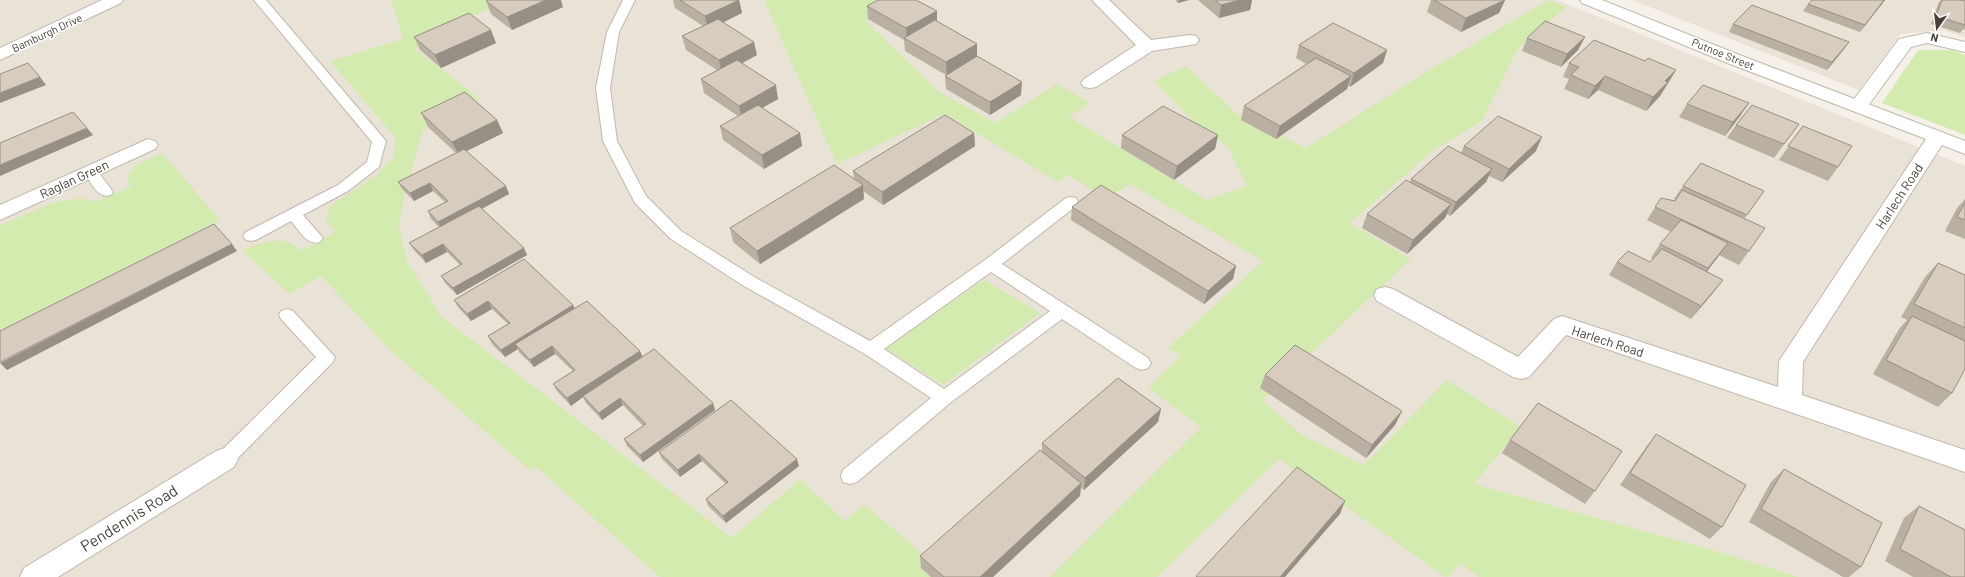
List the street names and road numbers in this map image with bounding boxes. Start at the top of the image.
street label: Bamburgh Drive [10,11,84,54]
street label: Putnoe Street [1690,35,1756,72]
street label: Raglan Green [37,156,111,202]
street label: Harlech Road [1872,160,1926,232]
street label: Harlech Road [1570,322,1646,360]
street label: Pendennis Road [77,480,181,555]

